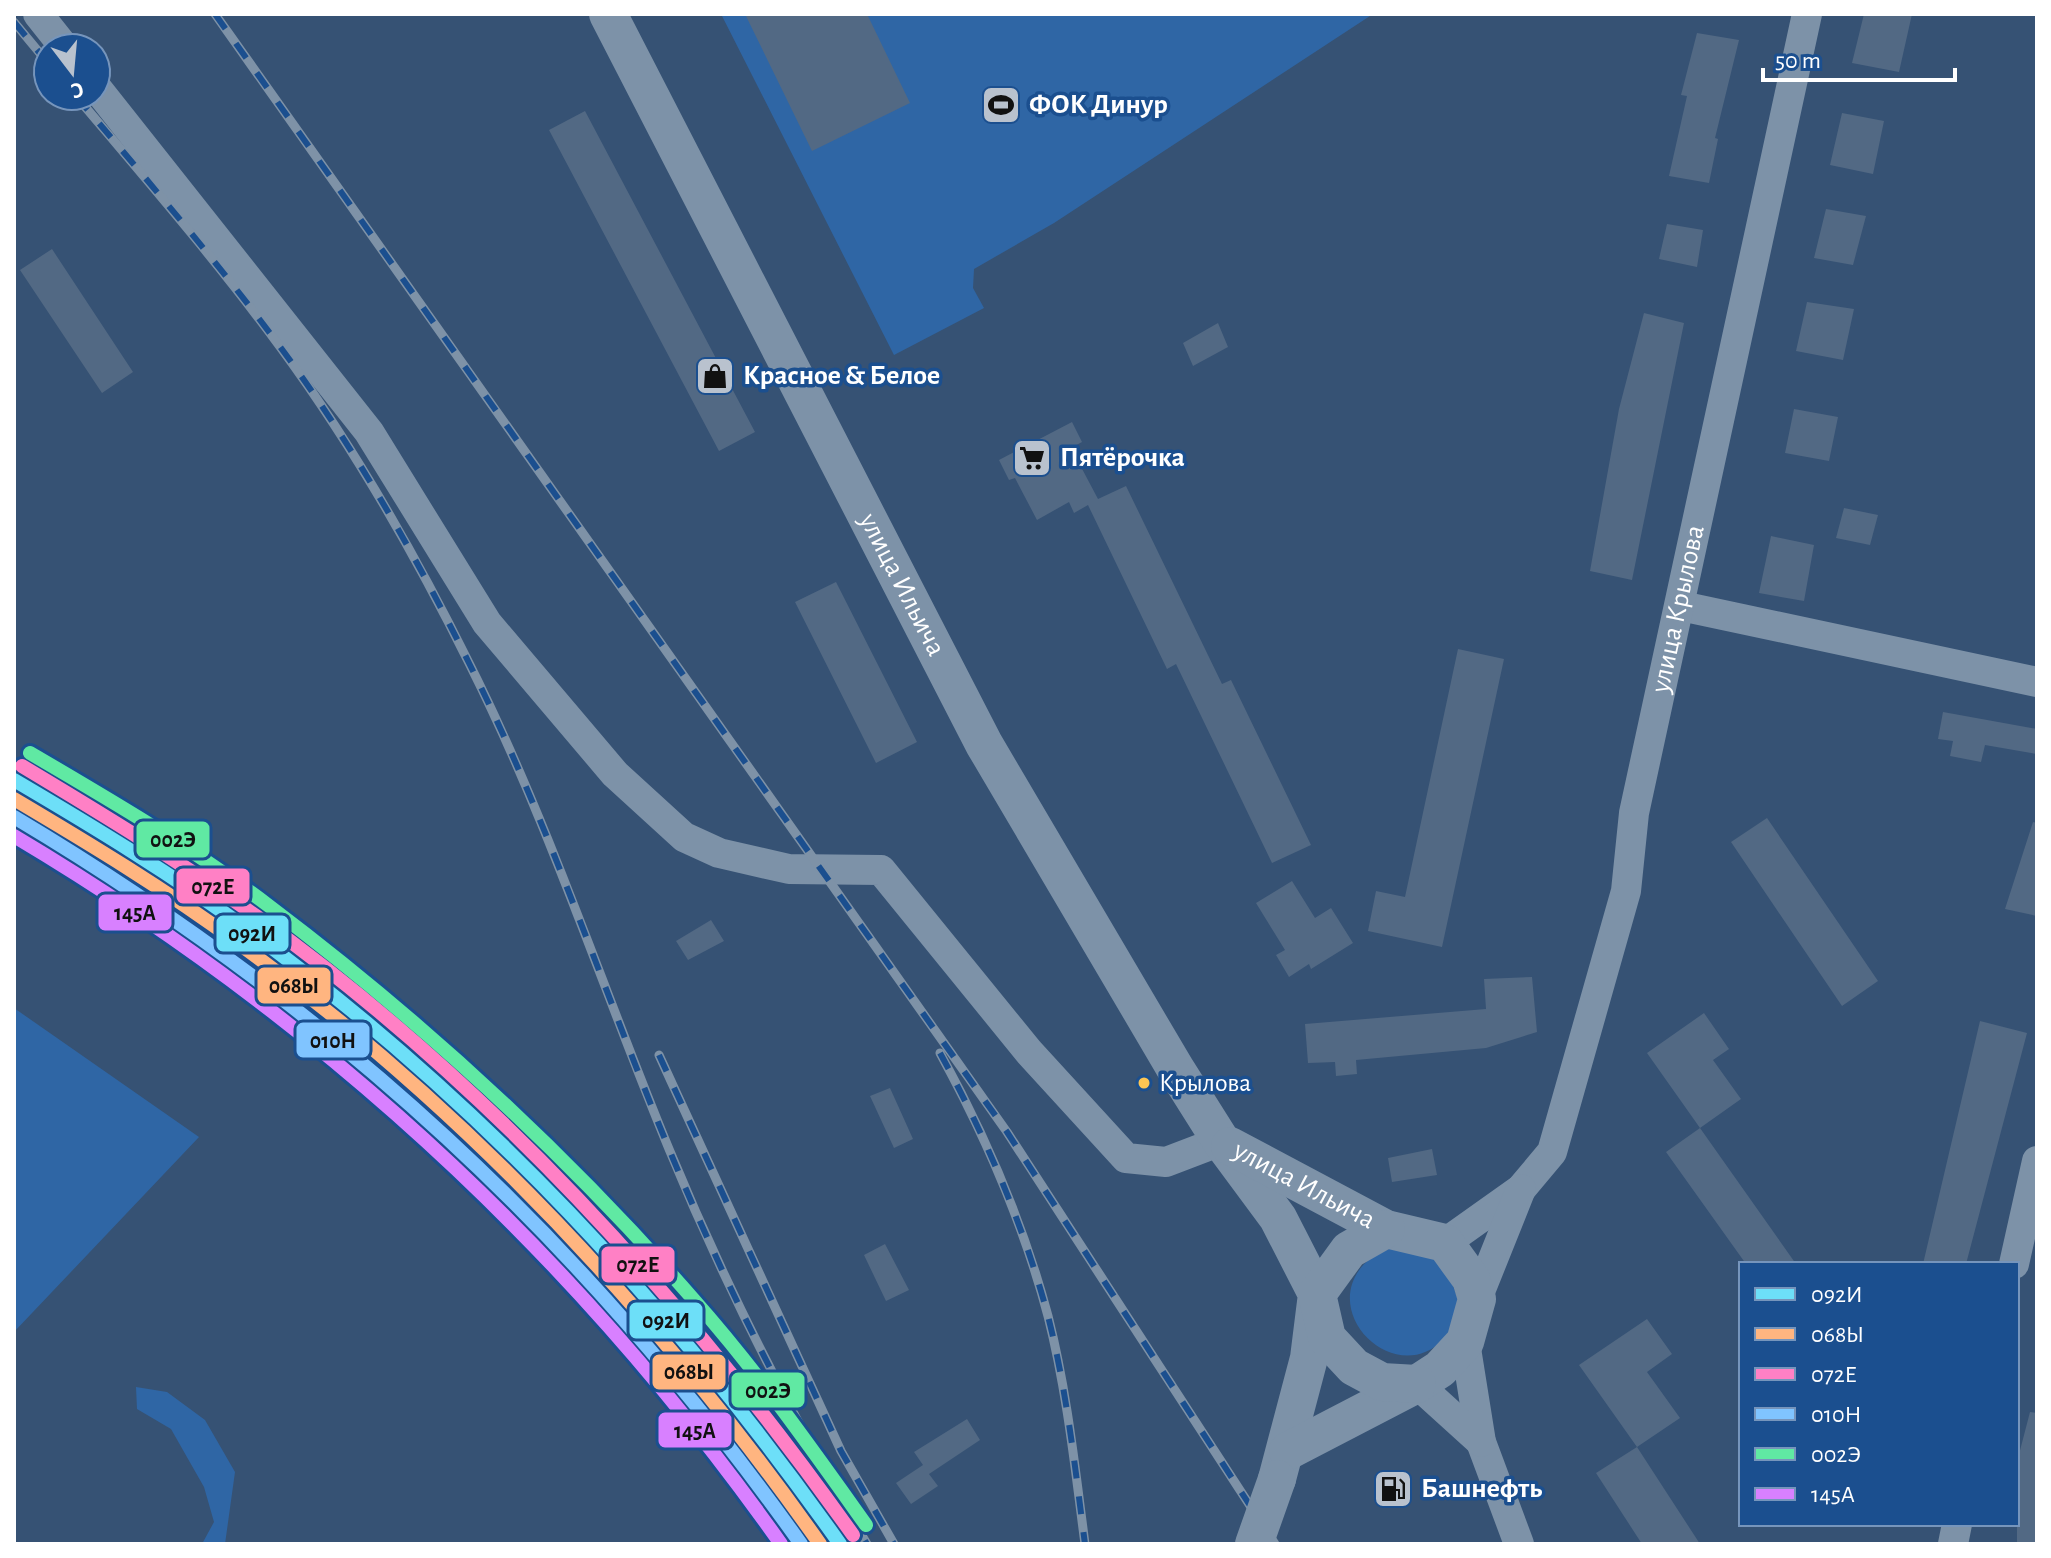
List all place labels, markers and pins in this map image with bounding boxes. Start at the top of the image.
sports icon: ФОК Динур [980,84,1022,126]
place label: ФОК Динур [1029,91,1168,119]
shop icon: Красное & Белое [694,355,736,397]
place label: Красное & Белое [743,362,940,390]
supermarket icon: Пятёрочка [1011,437,1053,479]
place label: Пятёрочка [1060,444,1185,472]
place label: Крылова [1159,1070,1251,1096]
marker: Крылова [1136,1075,1152,1091]
fuel station icon: Башнефть [1372,1468,1414,1510]
place label: Башнефть [1421,1475,1542,1503]

